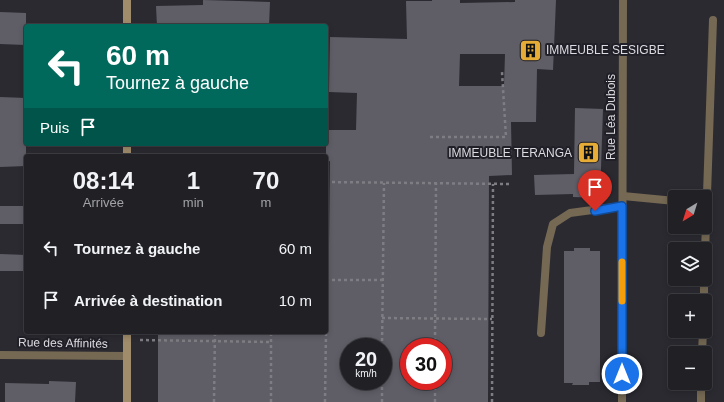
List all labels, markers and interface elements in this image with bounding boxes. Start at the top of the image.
building icon: IMMEUBLE SESIGBE [517,37,543,63]
icon: left [40,40,92,92]
text: 60 m [106,40,170,71]
place label: IMMEUBLE SESIGBE [546,43,665,57]
text: Tournez à gauche [106,73,249,93]
street label: Rue Léa Dubois [604,74,618,160]
icon: arrive [77,116,99,138]
text: Puis [40,119,69,136]
building icon: IMMEUBLE TERANGA [575,140,601,166]
place label: IMMEUBLE TERANGA [448,146,572,160]
text: 08:14 [73,167,134,194]
text: 1 [187,167,200,194]
text: 70 [253,167,279,194]
pin [578,170,612,211]
icon: arrive [584,176,606,198]
north arrow [668,190,712,234]
map controls [668,190,712,390]
text: Arrivée [83,195,124,210]
text: min [183,195,204,210]
text: m [260,195,271,210]
icon: left [40,237,62,259]
text: Tournez à gauche [74,240,200,257]
text: 60 m [279,240,312,257]
button: layers [668,242,712,286]
icon: arrive [40,289,62,311]
text: Arrivée à destination [74,292,222,309]
text: 10 m [279,292,312,309]
button: + [668,294,712,338]
street label: Rue des Affinités [18,335,108,351]
speed limit sign: 30 [400,338,452,390]
button: − [668,346,712,390]
text: 20 [355,348,377,370]
position arrow [601,353,643,395]
text: km/h [355,368,377,379]

